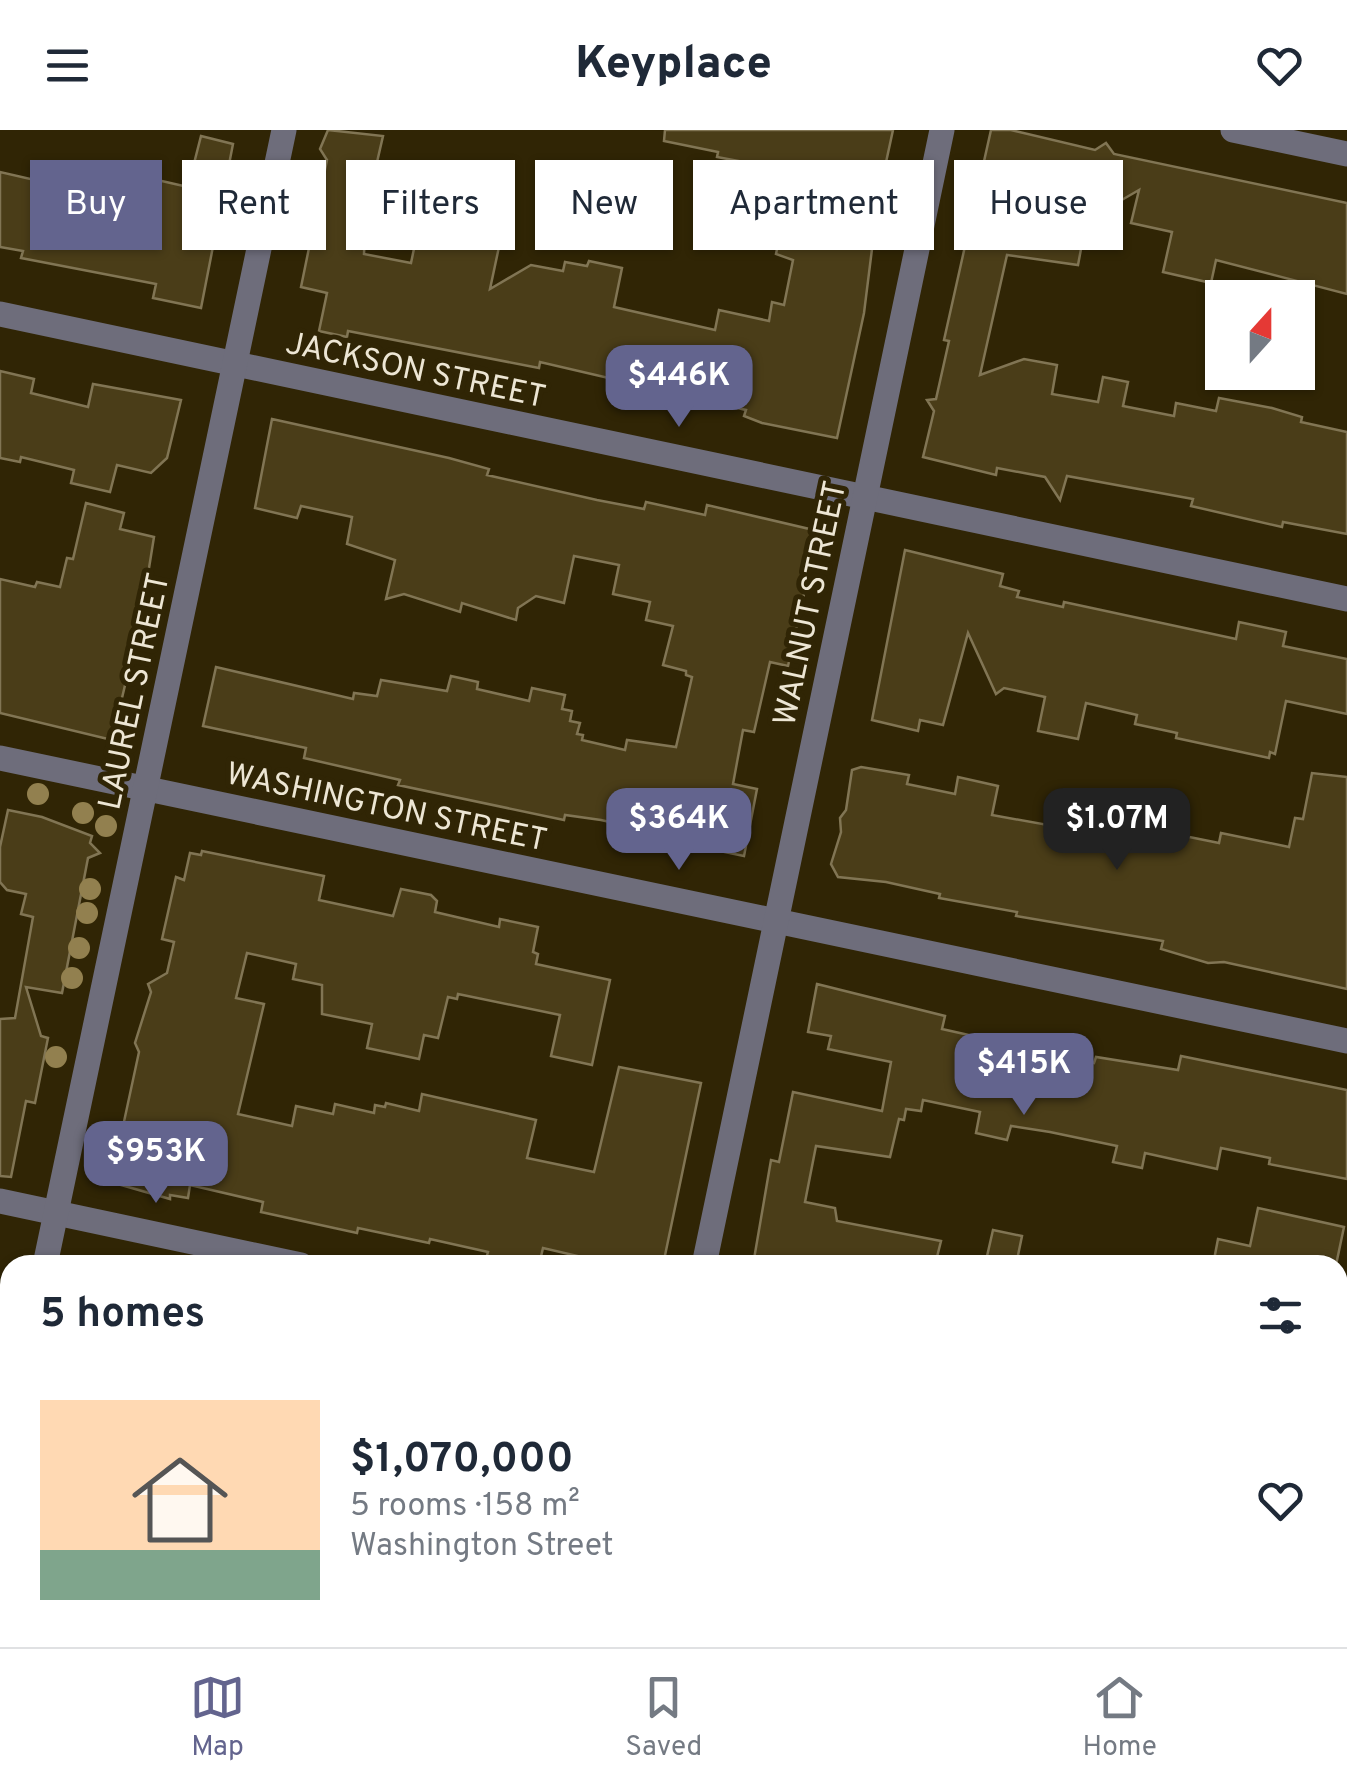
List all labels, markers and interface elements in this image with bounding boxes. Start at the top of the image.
text: Keyplace [575,37,772,94]
icon: menu [40,38,95,93]
icon: heart [1252,38,1307,93]
chip: Buy [30,160,162,250]
chip: Rent [182,160,326,250]
chip: Filters [346,160,515,250]
chip: New [535,160,673,250]
chip: Apartment [693,160,934,250]
chip: House [954,160,1123,250]
north arrow [1205,280,1315,390]
map controls [1205,280,1315,390]
street label: JACKSON STREET [282,325,549,419]
pin: $446K [609,345,749,430]
text: $446K [628,357,730,397]
street label: WALNUT STREET [766,478,857,730]
street label: LAUREL STREET [91,570,181,814]
street label: WASHINGTON STREET [222,755,550,862]
pin: $364K [609,788,749,873]
pin: $1.07M [1036,788,1198,873]
text: $364K [628,800,730,840]
text: $1.07M [1065,800,1169,840]
pin: $415K [954,1033,1094,1118]
text: $415K [977,1045,1071,1085]
pin: $953K [86,1121,226,1206]
text: $953K [106,1133,206,1173]
icon: filters [1253,1288,1308,1343]
text: 5 homes [40,1289,205,1342]
text: $1,070,000 [350,1434,574,1487]
icon: home [120,1440,240,1560]
icon: heart [1253,1473,1308,1528]
text: 5 rooms · 158 m² [350,1487,580,1527]
text: Washington Street [350,1527,614,1567]
tab: Map [190,1670,245,1766]
tab: Saved [625,1670,702,1766]
tab: Home [1083,1670,1157,1766]

